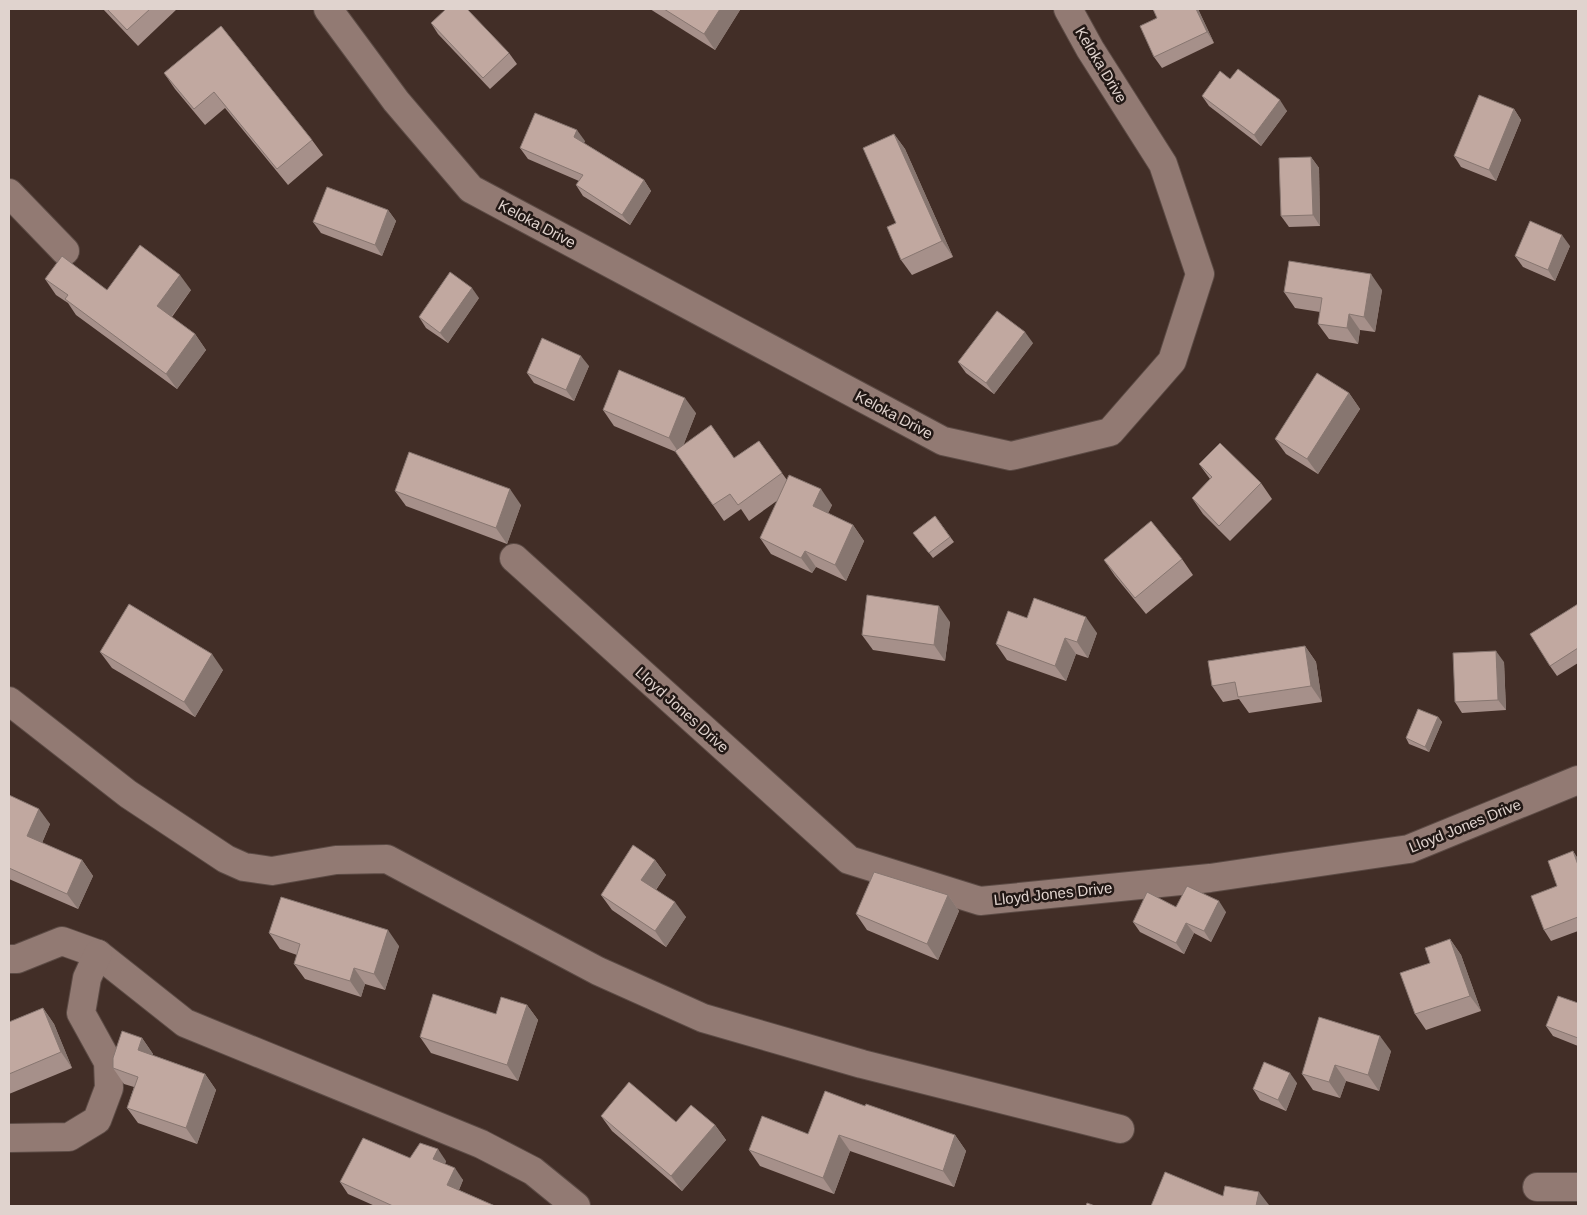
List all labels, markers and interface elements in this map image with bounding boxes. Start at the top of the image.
street label: Keloka Drive [1072,24,1131,106]
street label: Keloka Drive [496,196,579,251]
street label: Keloka Drive [853,387,936,442]
street label: Lloyd Jones Drive [632,663,732,756]
street label: Lloyd Jones Drive [1406,795,1523,856]
street label: Lloyd Jones Drive [993,879,1113,908]

